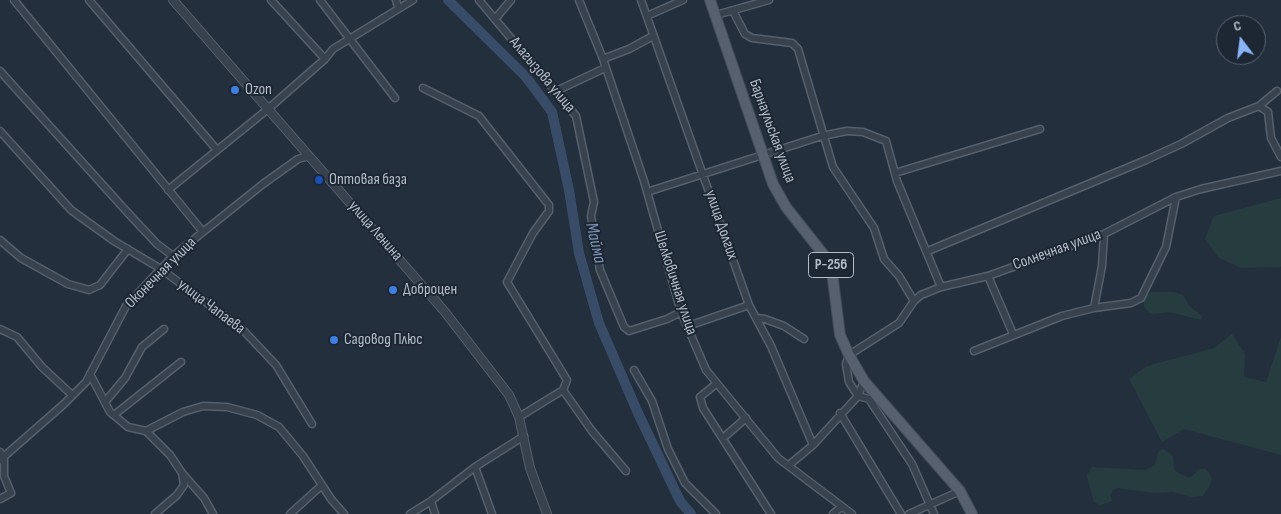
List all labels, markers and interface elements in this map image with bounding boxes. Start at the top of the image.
north arrow [1216,15,1266,65]
text: С [1232,17,1243,35]
street label: Алагызова улица [505,33,579,117]
street label: Барнаульская улица [744,77,800,185]
place label: Ozon [245,80,272,100]
marker: Ozon [229,84,241,96]
place label: Оптовая база [329,170,407,190]
marker: Оптовая база [313,174,325,186]
street label: улица Долгих [700,188,742,262]
street label: улица Ленина [344,197,406,265]
water label: Майма [580,221,610,265]
street label: Солнечная улица [1010,225,1104,275]
street label: Шелковичная улица [649,229,701,337]
street label: Оконечная улица [121,233,201,313]
road number: Р-256 [808,252,854,278]
street label: улица Чапаева [173,275,249,339]
place label: Доброцен [403,280,457,300]
marker: Доброцен [387,284,399,296]
place label: Садовод Плюс [344,330,423,350]
marker: Садовод Плюс [328,334,340,346]

